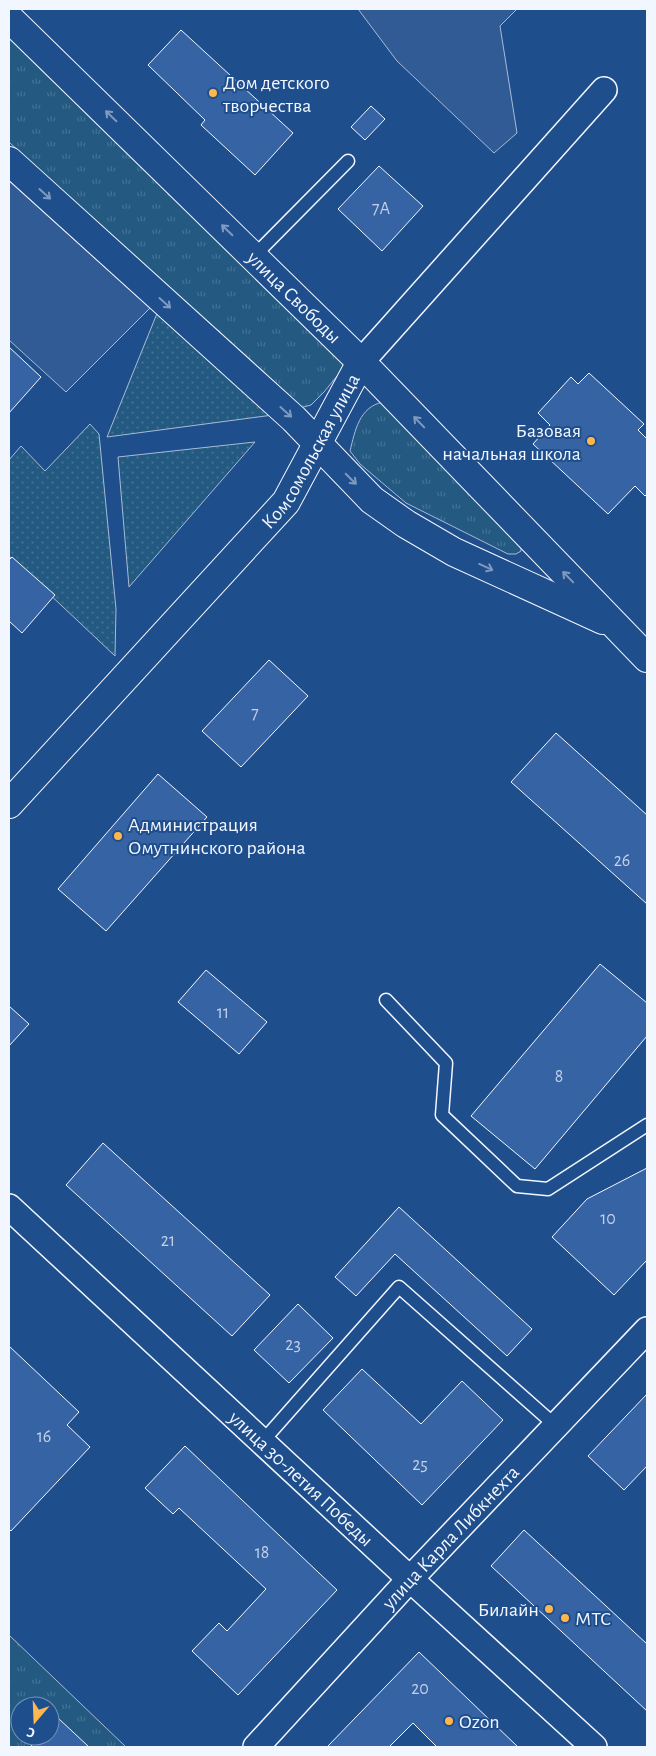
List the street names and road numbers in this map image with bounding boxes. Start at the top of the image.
street label: улица Свободы [242,247,344,348]
street label: Комсомольская улица [258,371,364,533]
street label: улица 30-летия Победы [224,1407,377,1551]
street label: улица Карла Либкнехта [378,1462,523,1614]

